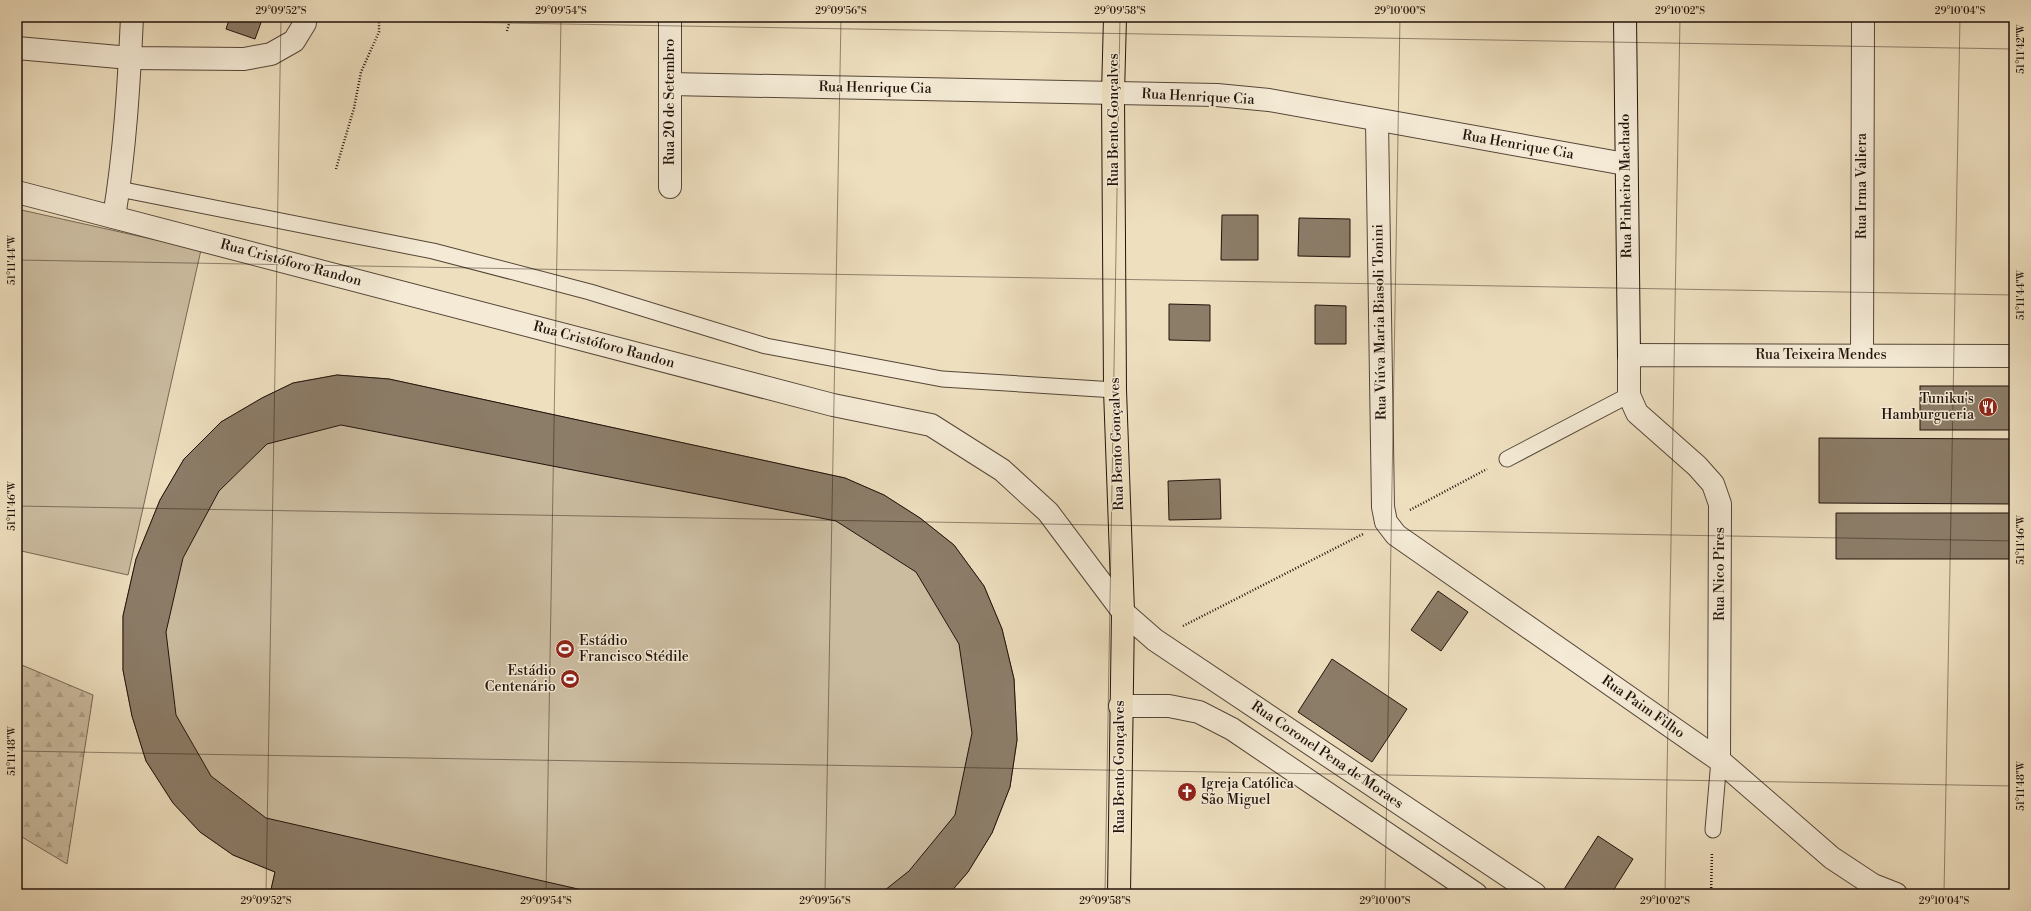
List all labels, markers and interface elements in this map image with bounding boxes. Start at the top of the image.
text: 29°09'52"S [255,5,307,17]
text: 29°09'54"S [535,5,587,17]
text: 29°09'56"S [815,5,867,17]
text: 29°09'58"S [1094,5,1146,17]
text: 29°10'00"S [1374,5,1426,17]
text: 29°10'02"S [1655,5,1705,17]
text: 29°10'04"S [1935,5,1986,17]
text: 51°11'42"W [2015,23,2027,74]
street label: Rua 20 de Setembro [661,39,679,165]
street label: Rua Bento Gonçalves [1105,53,1123,187]
street label: Rua Henrique Cia [818,78,933,98]
street label: Rua Henrique Cia [1141,85,1256,109]
street label: Rua Pinheiro Machado [1616,113,1636,258]
street label: Rua Henrique Cia [1461,126,1576,164]
street label: Rua Irma Valiera [1853,132,1871,239]
street label: Rua Viúva Maria Biasoli Tonini [1369,223,1391,420]
text: 51°11'44"W [6,234,18,285]
street label: Rua Cristóforo Randon [218,235,364,291]
text: 51°11'44"W [2015,269,2027,320]
street label: Rua Cristóforo Randon [531,317,677,373]
street label: Rua Teixeira Mendes [1755,346,1887,364]
street label: Rua Bento Gonçalves [1106,377,1128,511]
place label: Tuniku's Hamburgueria [1881,390,1975,424]
restaurant icon: Tuniku's Hamburgueria [1977,396,1999,418]
text: 51°11'46"W [6,480,18,531]
text: 51°11'46"W [2015,514,2027,565]
street label: Rua Nico Pires [1711,527,1729,621]
place label: Estádio Francisco Stédile [579,632,689,666]
sports icon: Estádio Francisco Stédile [554,638,576,660]
place label: Estádio Centenário [485,662,556,696]
sports icon: Estádio Centenário [559,668,581,690]
street label: Rua Paim Filho [1598,672,1688,742]
street label: Rua Coronel Pena de Moraes [1247,697,1407,813]
street label: Rua Bento Gonçalves [1111,700,1129,834]
text: 51°11'48"W [6,725,18,776]
text: 51°11'48"W [2015,760,2027,811]
place label: Igreja Católica São Miguel [1201,775,1295,809]
church icon: Igreja Católica São Miguel [1176,781,1198,803]
text: 29°09'52"S [240,895,292,907]
text: 29°09'54"S [520,895,572,907]
text: 29°09'56"S [799,895,851,907]
text: 29°09'58"S [1079,895,1131,907]
text: 29°10'00"S [1359,895,1411,907]
text: 29°10'02"S [1640,895,1690,907]
text: 29°10'04"S [1919,895,1970,907]

